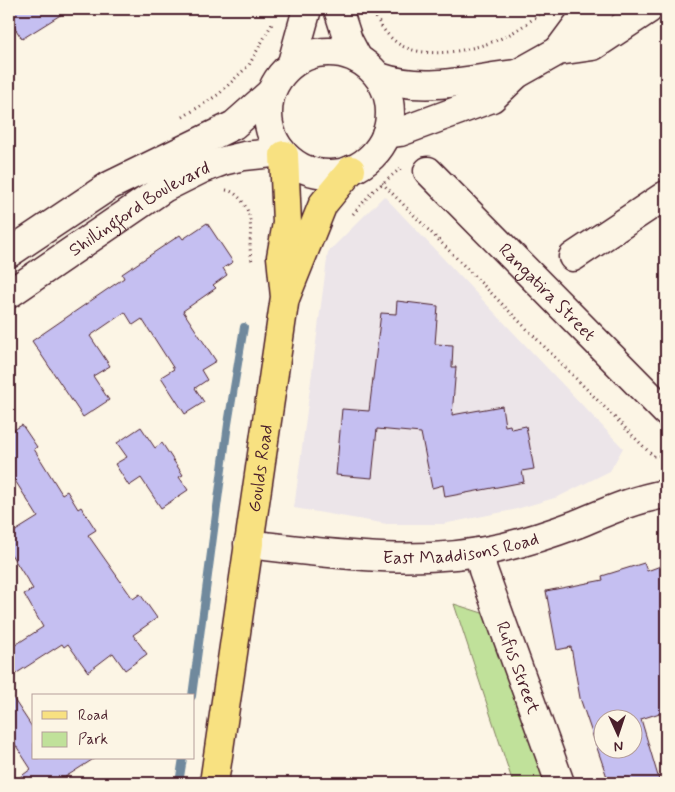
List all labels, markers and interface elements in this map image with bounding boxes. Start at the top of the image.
street label: Shillingford Boulevard [64,156,213,263]
street label: Rangatira Street [493,238,601,347]
street label: Goulds Road [243,423,279,514]
street label: East Maddisons Road [382,527,542,570]
street label: Rufus Street [490,618,545,718]
legend [32,694,195,760]
text: Road [78,706,108,726]
north arrow [592,710,642,760]
text: Park [78,730,108,750]
text: N [613,737,624,755]

